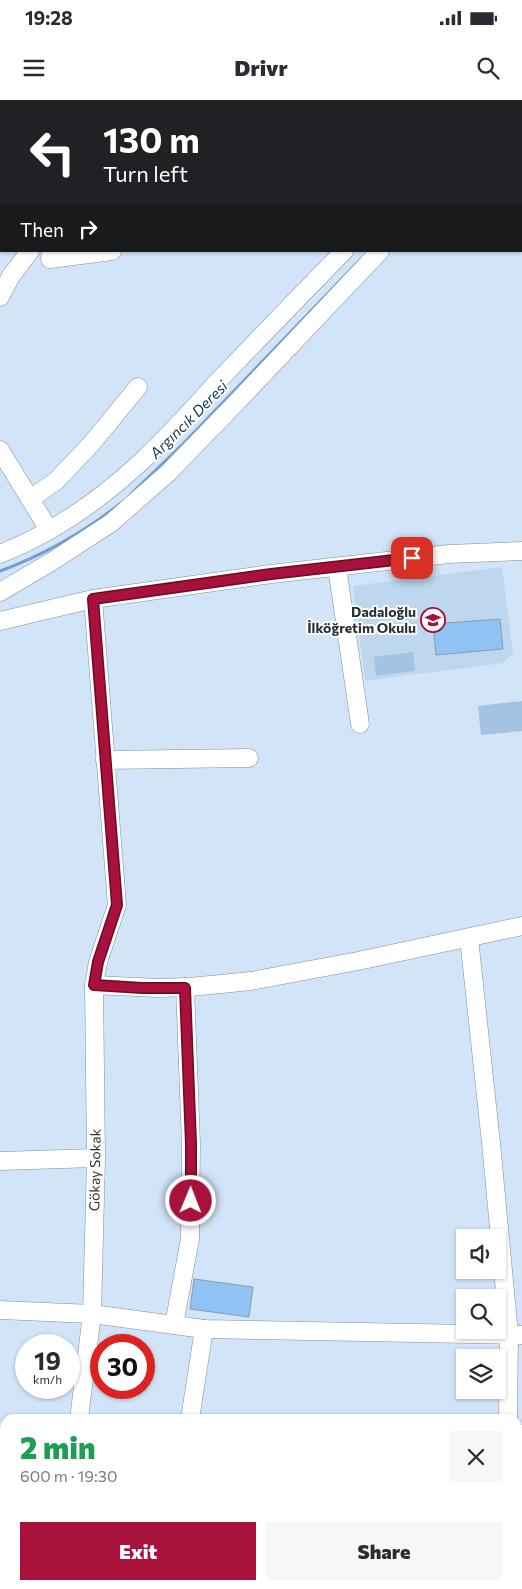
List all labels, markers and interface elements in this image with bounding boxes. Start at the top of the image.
text: 19:28 [25,6,73,29]
icon: menu [20,54,48,82]
text: Drivr [234,54,288,81]
icon: search [474,54,502,82]
text: 130 m [103,117,200,160]
icon: left [20,120,85,185]
text: Turn left [103,160,188,187]
icon: right [74,215,102,243]
text: Then [20,218,64,241]
water label: Argıncık Deresi [145,376,232,463]
pin [391,537,433,579]
icon: arrive [398,544,426,572]
place label: Dadaloğlu İlköğretim Okulu [307,603,416,636]
school or university icon: Dadaloğlu İlköğretim Okulu [420,607,446,633]
street label: Gökay Sokak [85,1128,104,1211]
position arrow [164,1174,216,1226]
map controls [456,1229,506,1399]
button: sound [456,1229,506,1279]
button: search [456,1289,506,1339]
speed limit sign: 30 [90,1334,155,1399]
text: 19 [34,1345,61,1375]
button: layers [456,1349,506,1399]
text: km/h [33,1372,62,1386]
text: 2 min [20,1428,95,1465]
button: close [450,1431,502,1483]
text: 600 m · 19:30 [20,1466,117,1485]
button: Exit [20,1522,256,1580]
button: Share [266,1522,502,1580]

